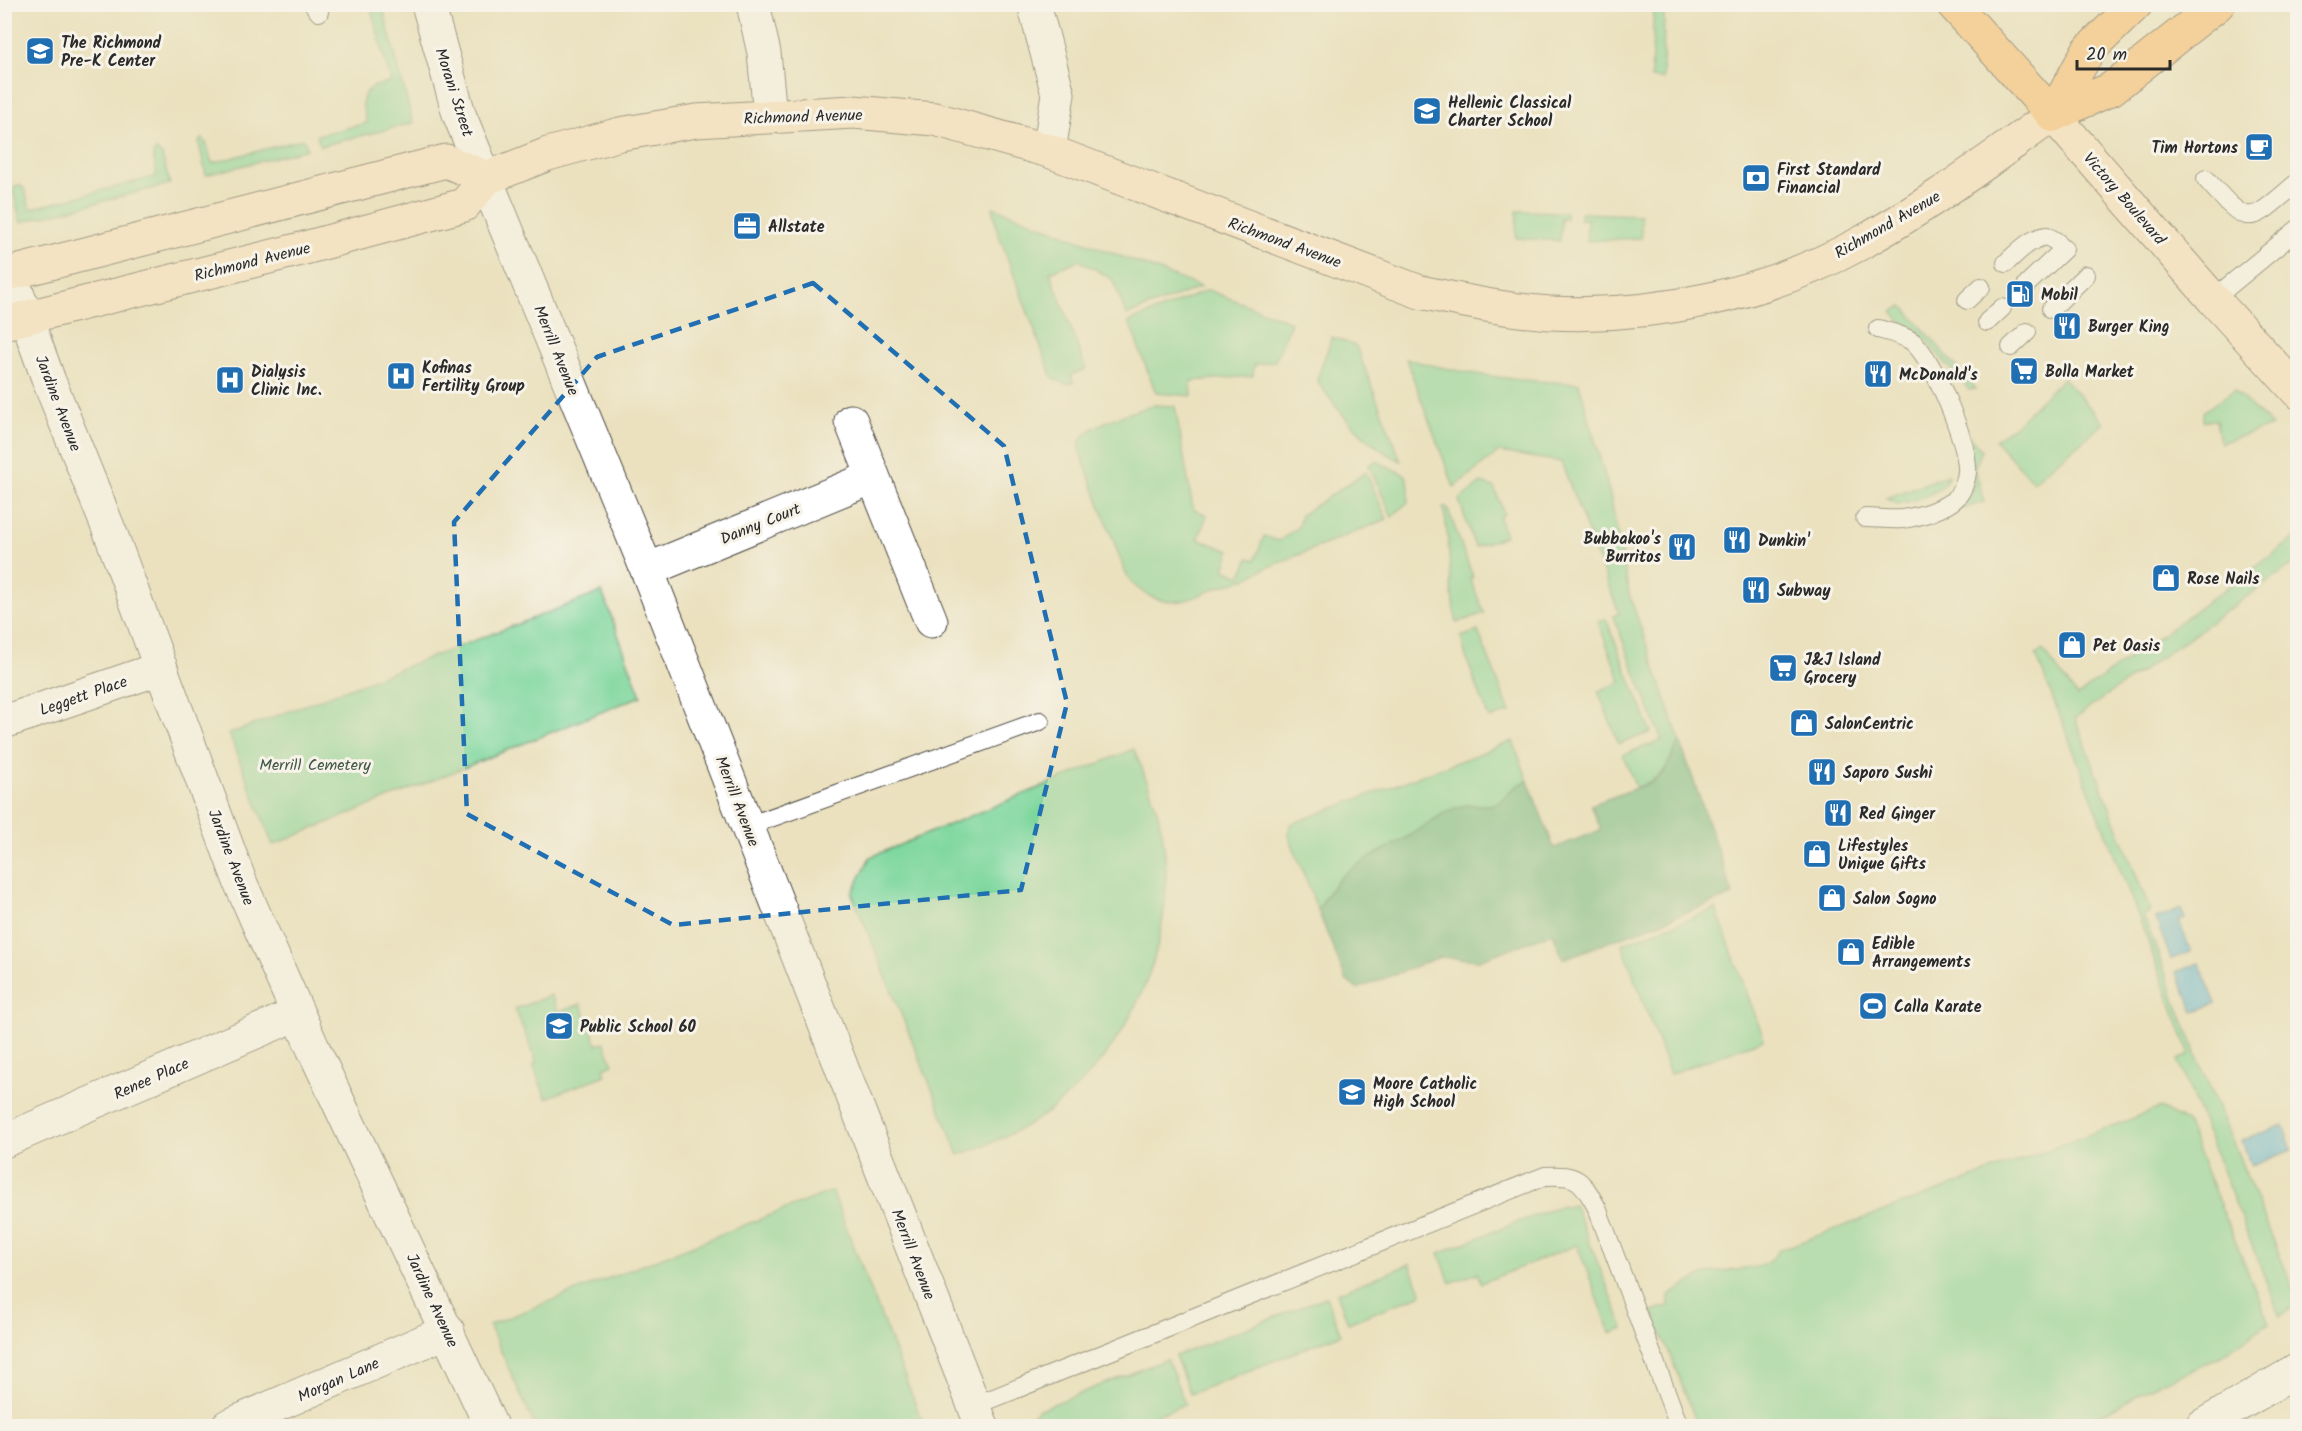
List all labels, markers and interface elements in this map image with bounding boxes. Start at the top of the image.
place label: The Richmond Pre-K Center [61,31,162,74]
scale bar [2077,33,2170,71]
school or university icon: The Richmond Pre-K Center [24,35,56,67]
text: 20 m [2086,41,2127,70]
street label: Morani Street [427,45,480,141]
place label: Hellenic Classical Charter School [1448,91,1572,134]
school or university icon: Hellenic Classical Charter School [1411,95,1443,127]
street label: Richmond Avenue [743,103,863,132]
cafe icon: Tim Hortons [2243,131,2275,163]
place label: Tim Hortons [2152,136,2239,161]
street label: Victory Boulevard [2076,147,2172,252]
place label: First Standard Financial [1777,158,1881,201]
bank icon: First Standard Financial [1740,162,1772,194]
street label: Richmond Avenue [1830,185,1945,266]
office icon: Allstate [731,210,763,242]
street label: Richmond Avenue [1224,211,1345,275]
place label: Allstate [768,215,825,240]
street label: Richmond Avenue [192,236,313,289]
fuel station icon: Mobil [2004,278,2036,310]
place label: Mobil [2041,283,2079,308]
street label: Merrill Avenue [526,302,585,400]
restaurant icon: Burger King [2051,310,2083,342]
place label: Burger King [2088,315,2169,340]
street label: Jardine Avenue [28,352,87,455]
supermarket icon: Bolla Market [2008,355,2040,387]
place label: Kofinas Fertility Group [422,356,525,399]
restaurant icon: McDonald's [1862,358,1894,390]
place label: Dialysis Clinic Inc. [251,360,322,403]
hospital icon: Kofinas Fertility Group [385,360,417,392]
place label: Bolla Market [2045,360,2135,385]
place label: McDonald's [1899,363,1978,388]
hospital icon: Dialysis Clinic Inc. [214,364,246,396]
street label: Danny Court [717,497,805,552]
restaurant icon: Dunkin' [1721,524,1753,556]
place label: Bubbakoo's Burritos [1583,527,1662,570]
place label: Dunkin' [1758,529,1811,554]
restaurant icon: Bubbakoo's Burritos [1666,531,1698,563]
shop icon: Rose Nails [2150,562,2182,594]
place label: Rose Nails [2187,567,2260,592]
restaurant icon: Subway [1740,574,1772,606]
place label: Subway [1777,579,1831,604]
shop icon: Pet Oasis [2056,629,2088,661]
place label: Pet Oasis [2093,634,2161,659]
place label: J&J Island Grocery [1804,648,1881,691]
supermarket icon: J&J Island Grocery [1767,652,1799,684]
street label: Leggett Place [36,670,131,723]
shop icon: SalonCentric [1788,707,1820,739]
place label: SalonCentric [1825,712,1914,737]
street label: Merrill Avenue [708,752,765,851]
park label: Merrill Cemetery [259,753,371,778]
restaurant icon: Saporo Sushi [1806,756,1838,788]
place label: Saporo Sushi [1843,761,1933,786]
restaurant icon: Red Ginger [1822,797,1854,829]
place label: Red Ginger [1859,802,1936,827]
street label: Jardine Avenue [201,806,260,909]
place label: Lifestyles Unique Gifts [1838,834,1926,877]
shop icon: Lifestyles Unique Gifts [1801,838,1833,870]
shop icon: Salon Sogno [1816,882,1848,914]
place label: Salon Sogno [1853,887,1937,912]
place label: Edible Arrangements [1872,932,1971,975]
shop icon: Edible Arrangements [1835,936,1867,968]
sports icon: Calla Karate [1857,990,1889,1022]
place label: Calla Karate [1894,995,1982,1020]
school or university icon: Public School 60 [543,1010,575,1042]
place label: Public School 60 [580,1015,696,1040]
street label: Renee Place [110,1052,193,1107]
place label: Moore Catholic High School [1373,1072,1477,1115]
school or university icon: Moore Catholic High School [1336,1076,1368,1108]
street label: Merrill Avenue [884,1205,941,1304]
street label: Jardine Avenue [399,1249,464,1352]
street label: Morgan Lane [294,1351,384,1410]

